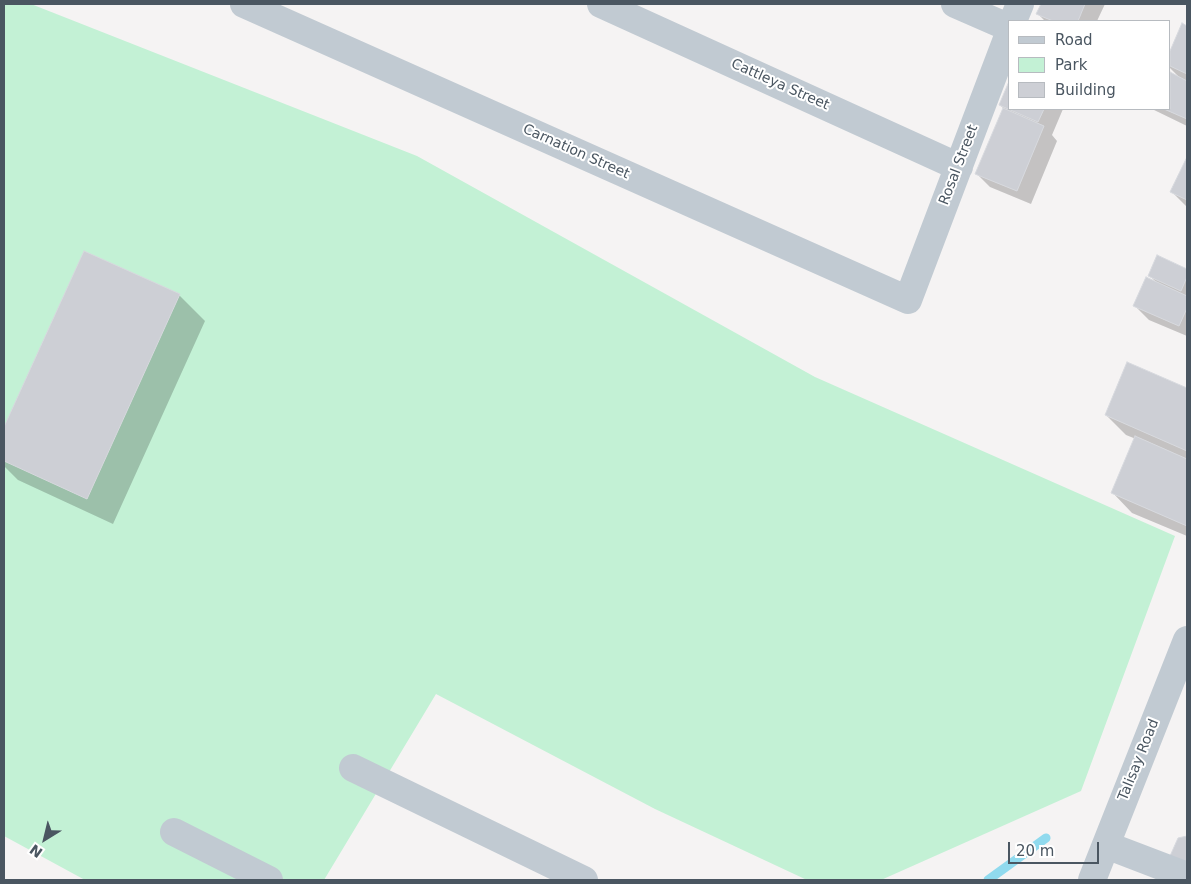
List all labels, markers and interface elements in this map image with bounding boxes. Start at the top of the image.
legend [1008,20,1171,110]
text: Road [1055,31,1093,49]
street label: Cattleya Street [728,56,832,114]
text: Park [1055,56,1087,74]
text: Building [1055,81,1116,99]
street label: Carnation Street [520,121,632,183]
street label: Rosal Street [936,123,982,207]
street label: Talisay Road [1115,717,1163,803]
north arrow [20,814,70,864]
scale bar [1011,832,1102,864]
text: N [27,841,46,861]
text: 20 m [1016,842,1054,860]

